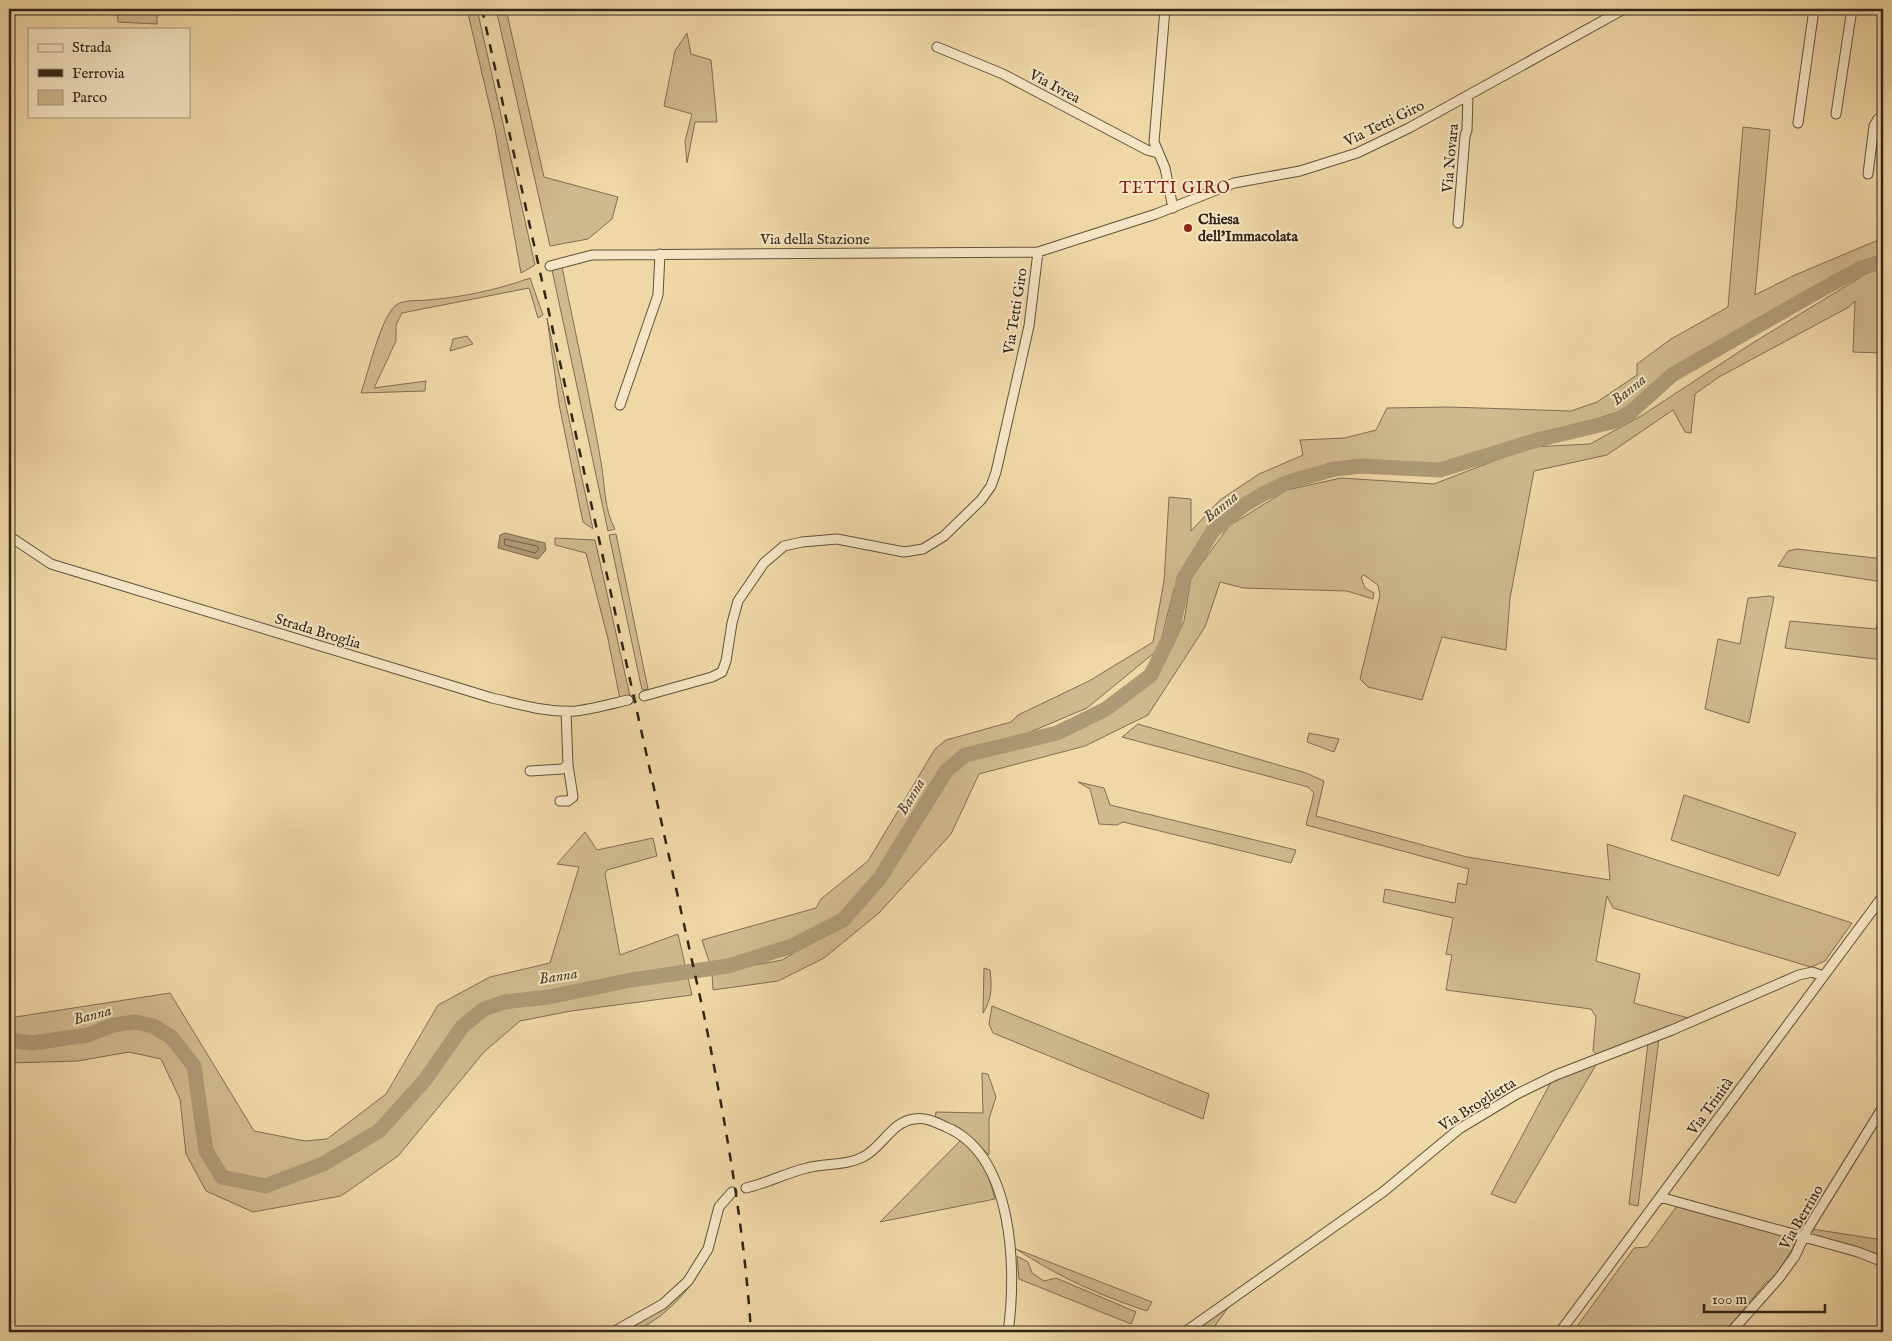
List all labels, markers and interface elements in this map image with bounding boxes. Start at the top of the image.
legend [28,28,190,118]
text: Strada [72,38,112,57]
text: Ferrovia [72,64,125,83]
street label: Via Ivrea [1025,65,1084,108]
text: Parco [72,88,107,107]
street label: Via Tetti Giro [1340,96,1428,152]
street label: Via Novara [1438,122,1463,194]
district label: TETTI GIRO [1119,179,1231,199]
place label: Chiesa dell'Immacolata [1198,210,1299,246]
marker: Chiesa dell'Immacolata [1182,222,1194,234]
street label: Via della Stazione [759,230,870,249]
street label: Via Tetti Giro [999,267,1032,357]
water label: Banna [1608,370,1651,411]
water label: Banna [1200,487,1243,528]
street label: Strada Broglia [273,609,364,654]
water label: Banna [893,775,930,819]
water label: Banna [537,964,579,990]
water label: Banna [71,1001,114,1031]
street label: Via Broglietta [1435,1073,1520,1136]
street label: Via Trinità [1683,1073,1738,1140]
street label: Via Berrino [1775,1182,1828,1254]
scale bar [1704,1281,1826,1313]
text: 100 m [1712,1290,1748,1309]

